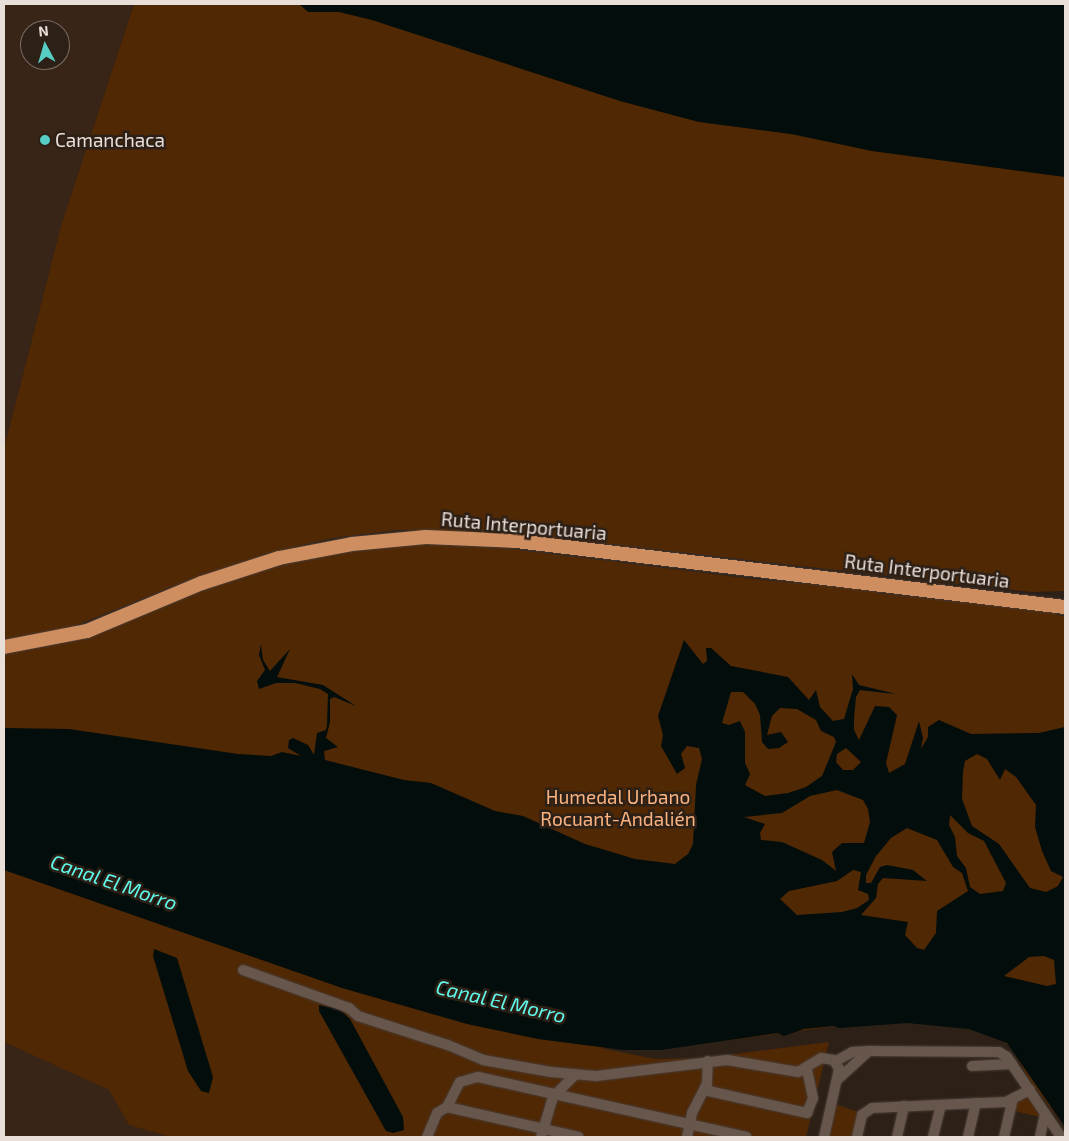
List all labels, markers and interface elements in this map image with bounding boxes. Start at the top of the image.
north arrow [20,20,70,70]
text: N [38,22,49,40]
place label: Camanchaca [55,129,165,151]
marker: Camanchaca [39,134,51,146]
street label: Ruta Interportuaria [440,507,608,545]
street label: Ruta Interportuaria [843,550,1011,592]
park label: Humedal Urbano Rocuant-Andalién [540,786,696,830]
water label: Canal El Morro [47,849,181,915]
water label: Canal El Morro [433,974,569,1028]

